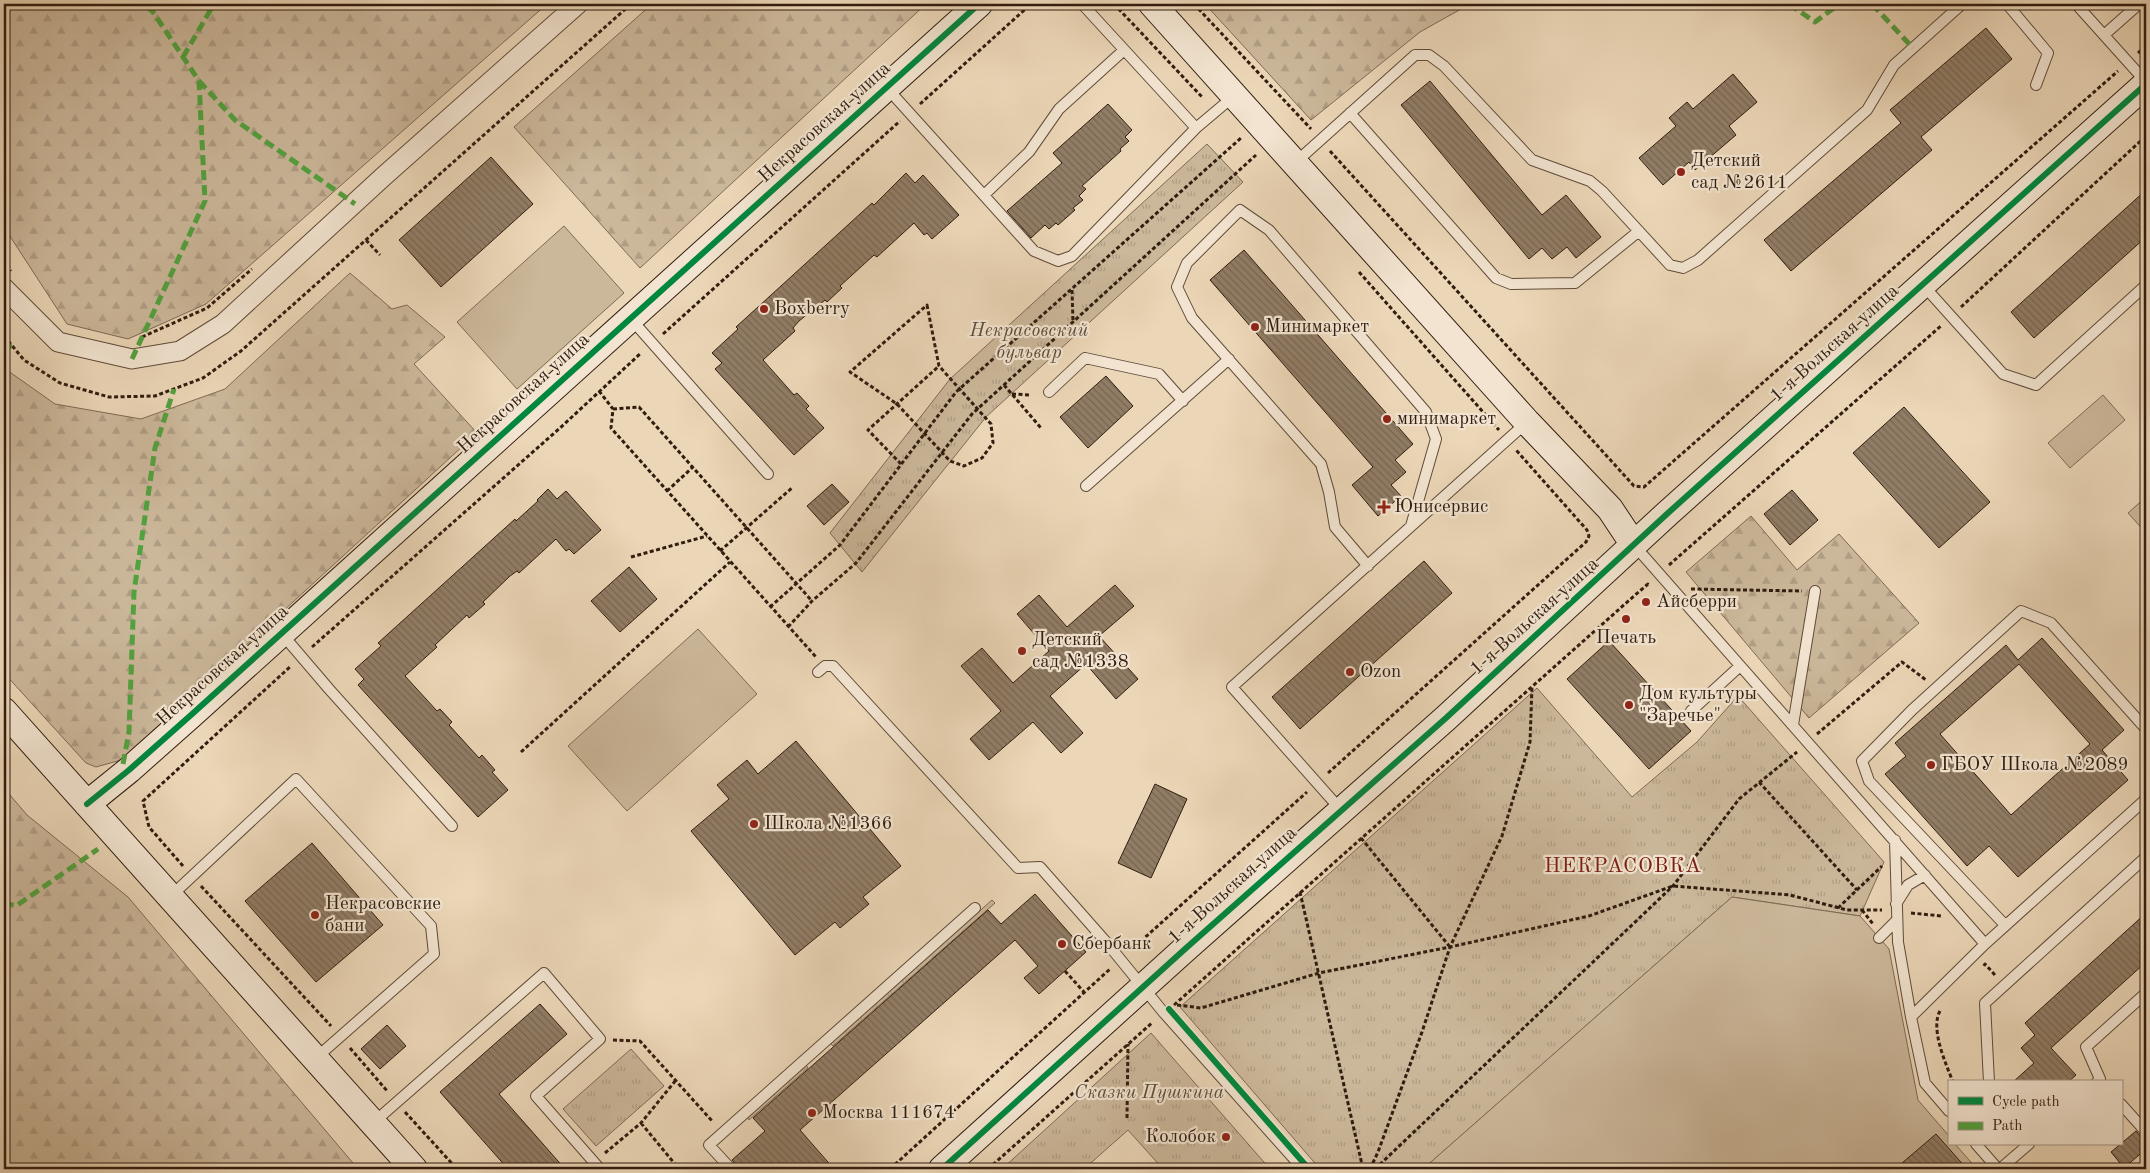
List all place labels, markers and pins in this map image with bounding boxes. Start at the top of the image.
place label: Детский сад №2611 [1691,152,1788,193]
marker: Детский сад №2611 [1675,166,1687,178]
place label: Boxberry [774,300,850,319]
marker: Boxberry [758,303,770,315]
place label: Минимаркет [1265,318,1369,337]
marker: Минимаркет [1249,321,1261,333]
place label: минимаркет [1397,410,1496,429]
marker: минимаркет [1381,413,1393,425]
place label: Юнисервис [1394,498,1488,517]
marker: Юнисервис [1378,501,1390,513]
place label: Айсберри [1656,593,1737,612]
marker: Айсберри [1640,596,1652,608]
marker: Печать [1620,613,1632,625]
place label: Печать [1596,629,1656,648]
place label: Детский сад №1338 [1032,631,1129,672]
marker: Детский сад №1338 [1016,645,1028,657]
place label: Ozon [1360,663,1401,682]
marker: Ozon [1344,666,1356,678]
place label: Дом культуры "Заречье" [1639,685,1757,726]
marker: Дом культуры "Заречье" [1623,699,1635,711]
place label: ГБОУ Школа №2089 [1941,756,2129,775]
marker: ГБОУ Школа №2089 [1925,759,1937,771]
place label: Школа №1366 [764,815,893,834]
marker: Школа №1366 [748,818,760,830]
place label: Некрасовские бани [325,895,441,936]
marker: Некрасовские бани [309,909,321,921]
place label: Сбербанк [1072,935,1152,954]
marker: Сбербанк [1056,938,1068,950]
place label: Москва 111674 [822,1104,955,1123]
marker: Москва 111674 [806,1107,818,1119]
place label: Колобок [1145,1128,1216,1147]
marker: Колобок [1220,1131,1232,1143]

